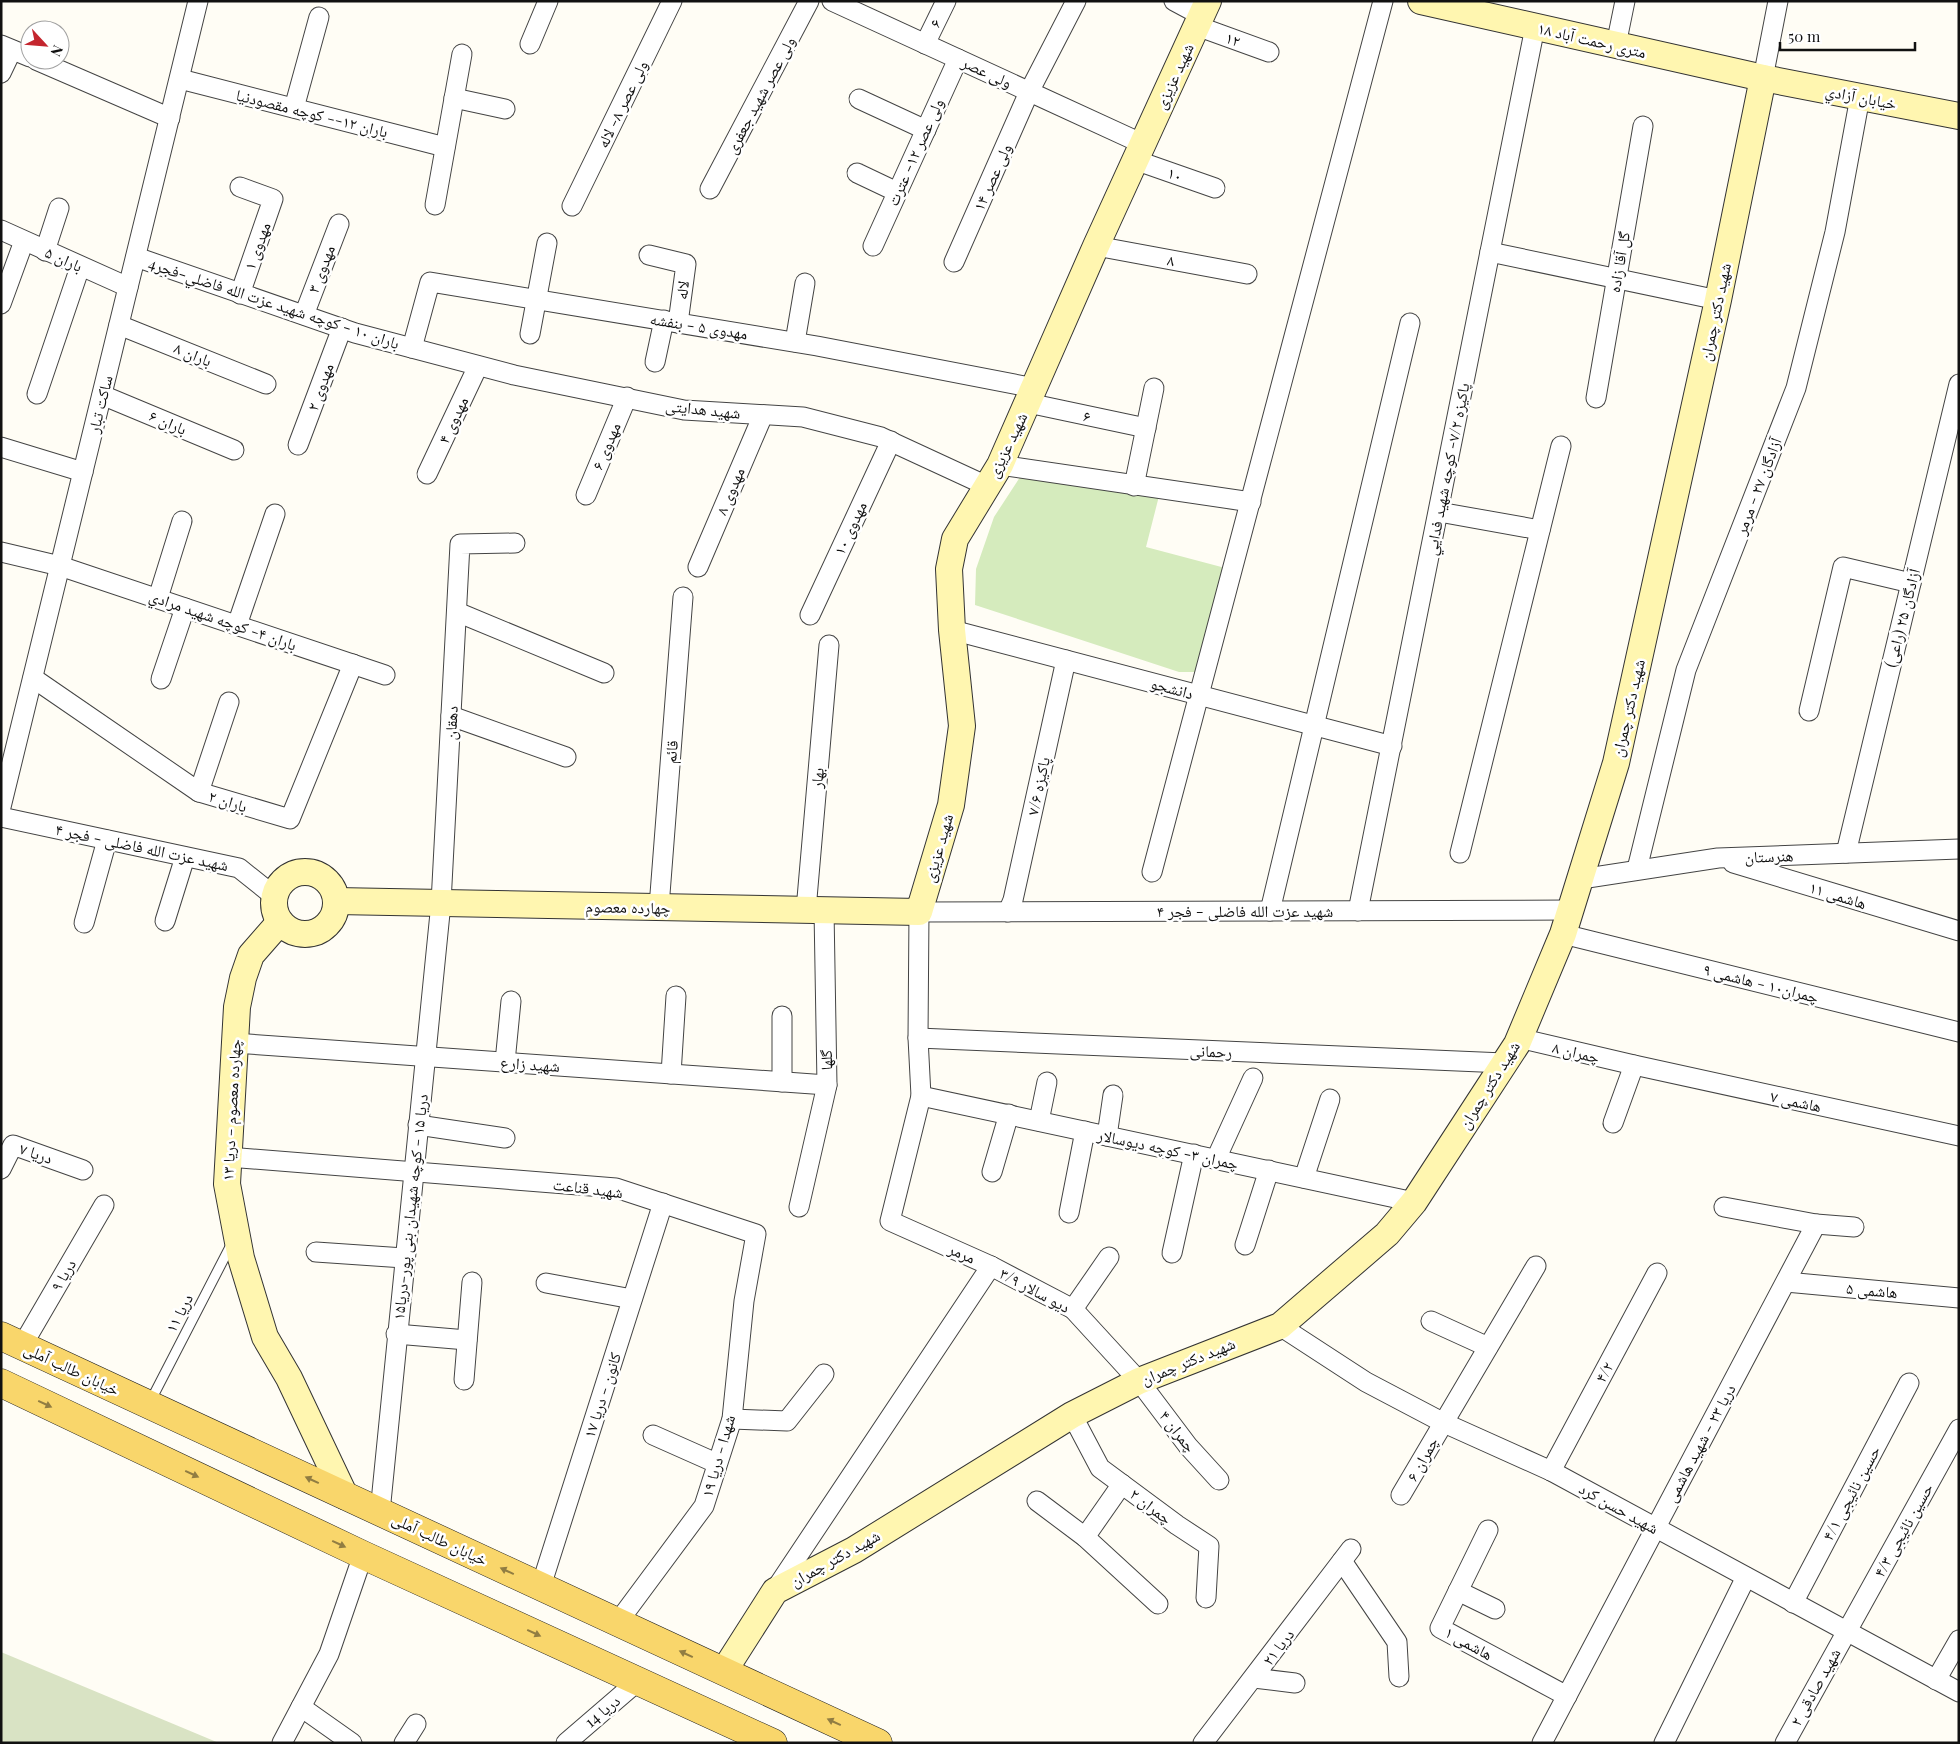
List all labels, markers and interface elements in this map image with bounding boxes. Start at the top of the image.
street label: ۶ [924,15,946,31]
street label: ۱۸ متری رحمت آباد [1536,17,1648,63]
north arrow [20,20,70,70]
scale bar [1780,20,1915,52]
street label: ۱۲ [1223,26,1244,51]
text: 50 m [1788,26,1821,46]
street label: ولی عصر شهید جعفری [720,32,800,158]
street label: شهید عزیزی [1149,39,1199,113]
text: N [46,42,68,60]
street label: ولی عصر [957,50,1016,93]
street label: ولی عصر ۸- لاله [591,57,653,151]
street label: خيابان آزادي [1823,79,1898,117]
street label: باران ۱۲-- كوچه مقصودنيا [234,83,390,143]
street label: ولی عصر ۱۲- عترت [881,95,949,209]
street label: ولی عصر ۱۴ [967,140,1017,214]
street label: ۱۰ [1165,161,1185,186]
street label: مهدوی ۱ [238,219,276,273]
street label: گل آقا زاده [1603,229,1635,294]
street label: باران ۵ [42,241,86,277]
street label: مهدوی ۳ [302,242,340,296]
street label: ۸ [1166,249,1176,270]
street label: باران ۱۰ - كوچه شهيد عزت الله فاضلي-فجر4 [145,252,402,356]
street label: شهید دکتر چمران [1694,261,1736,363]
street label: لاله [670,279,693,301]
street label: مهدوی ۵ - بنفشه [649,307,749,345]
street label: باران ۸ [171,336,215,372]
street label: مهدوی ۲ [301,360,339,414]
street label: ساکت تبار [82,373,117,436]
street label: پاکیزه ۷/۲- كوچه شهيد فدايي [1419,381,1477,558]
street label: مهدوی ۴ [433,393,473,447]
street label: شهید هدایتی [664,394,742,424]
street label: باران ۶ [146,404,190,440]
street label: ۶ [1081,404,1093,427]
street label: شهید عزیزی [982,409,1032,481]
street label: مهدوی ۶ [586,419,626,473]
street label: آزادگان ۲۷ - مرمر [1729,433,1787,539]
street label: مهدوی ۸ [710,464,750,518]
street label: مهدوی ۱۰ [828,498,872,558]
street label: آزادگان ۲۵ (راعی) [1879,565,1925,670]
street label: باران ۴- كوچه شهيد مرادي [146,584,300,658]
street label: شهید دکتر چمران [1606,657,1650,759]
street label: دانشجو [1148,672,1196,703]
street label: دهقان [439,705,463,741]
street label: قائم [659,739,683,765]
street label: پاکیزه ۷/۶ [1021,754,1054,817]
street label: بهار [805,767,828,790]
street label: باران ۲ [206,785,250,817]
street label: شهید عزیزی [918,811,958,885]
street label: شهید عزت الله فاضلی - فجر ۴ [53,818,231,876]
street label: هنرستان [1744,844,1794,868]
street label: هاشمی ۱۱ [1807,876,1869,914]
street label: چهارده معصوم [585,895,671,919]
street label: شهید عزت الله فاضلی - فجر ۴ [1157,900,1333,922]
street label: چمران۱۰ - هاشمی ۹ [1701,958,1821,1008]
street label: چمران ۸ [1550,1036,1602,1068]
street label: شهید دکتر چمران [1453,1037,1525,1133]
street label: چهارده معصوم - دریا ۱۳ [216,1039,246,1181]
street label: رحمانی [1189,1039,1233,1063]
street label: گلها [815,1049,836,1071]
street label: شهید زارع [499,1051,561,1077]
street label: هاشمی ۷ [1769,1085,1823,1117]
street label: دریا ۱۵ - كوچه شهيدان بنی پور-دريا۱۵ [387,1093,433,1321]
street label: چمران ۳- كوچه ديوسالار [1094,1123,1241,1175]
street label: دریا ۷ [17,1137,55,1168]
street label: شهید قناعت [552,1173,624,1202]
street label: مرمر [944,1237,979,1268]
street label: دریا ۹ [45,1255,80,1295]
street label: دیو سالار ۳/۹ [996,1262,1074,1317]
street label: هاشمی ۵ [1845,1277,1899,1303]
street label: دریا ۱۱ [160,1290,197,1336]
street label: شهید دکتر چمران [1138,1332,1238,1390]
street label: خیابان طالب آملی [21,1337,123,1401]
street label: کانون - دریا ۱۷ [578,1349,626,1441]
street label: ۴/۲ [1590,1358,1618,1386]
street label: دریا ۲۳ - شهید هاشمی [1660,1380,1740,1506]
one-way arrow [38,1400,52,1408]
street label: چمران ۴ [1155,1405,1201,1457]
street label: شهدا - دریا ۱۹ [696,1412,739,1499]
street label: چمران ۶ [1401,1433,1443,1485]
street label: حسین نائیجی ۴/۱ [1817,1442,1885,1544]
one-way arrow [185,1470,199,1478]
one-way arrow [305,1476,319,1484]
street label: شهید حسن کرد [1575,1477,1663,1539]
street label: حسین نائیجی ۴/۳ [1868,1479,1938,1581]
street label: چمران ۲ [1125,1483,1177,1529]
street label: خیابان طالب آملی [389,1507,491,1571]
street label: شهید دکتر چمران [786,1524,884,1592]
one-way arrow [332,1540,346,1548]
one-way arrow [500,1566,514,1574]
street label: هاشمی ۱ [1441,1621,1497,1665]
street label: دریا ۲۱ [1257,1624,1298,1669]
one-way arrow [527,1630,541,1638]
street label: شهید صادقی ۲ [1785,1644,1845,1730]
one-way arrow [679,1650,693,1658]
street label: دریا 14 [580,1690,624,1732]
one-way arrow [827,1718,841,1726]

